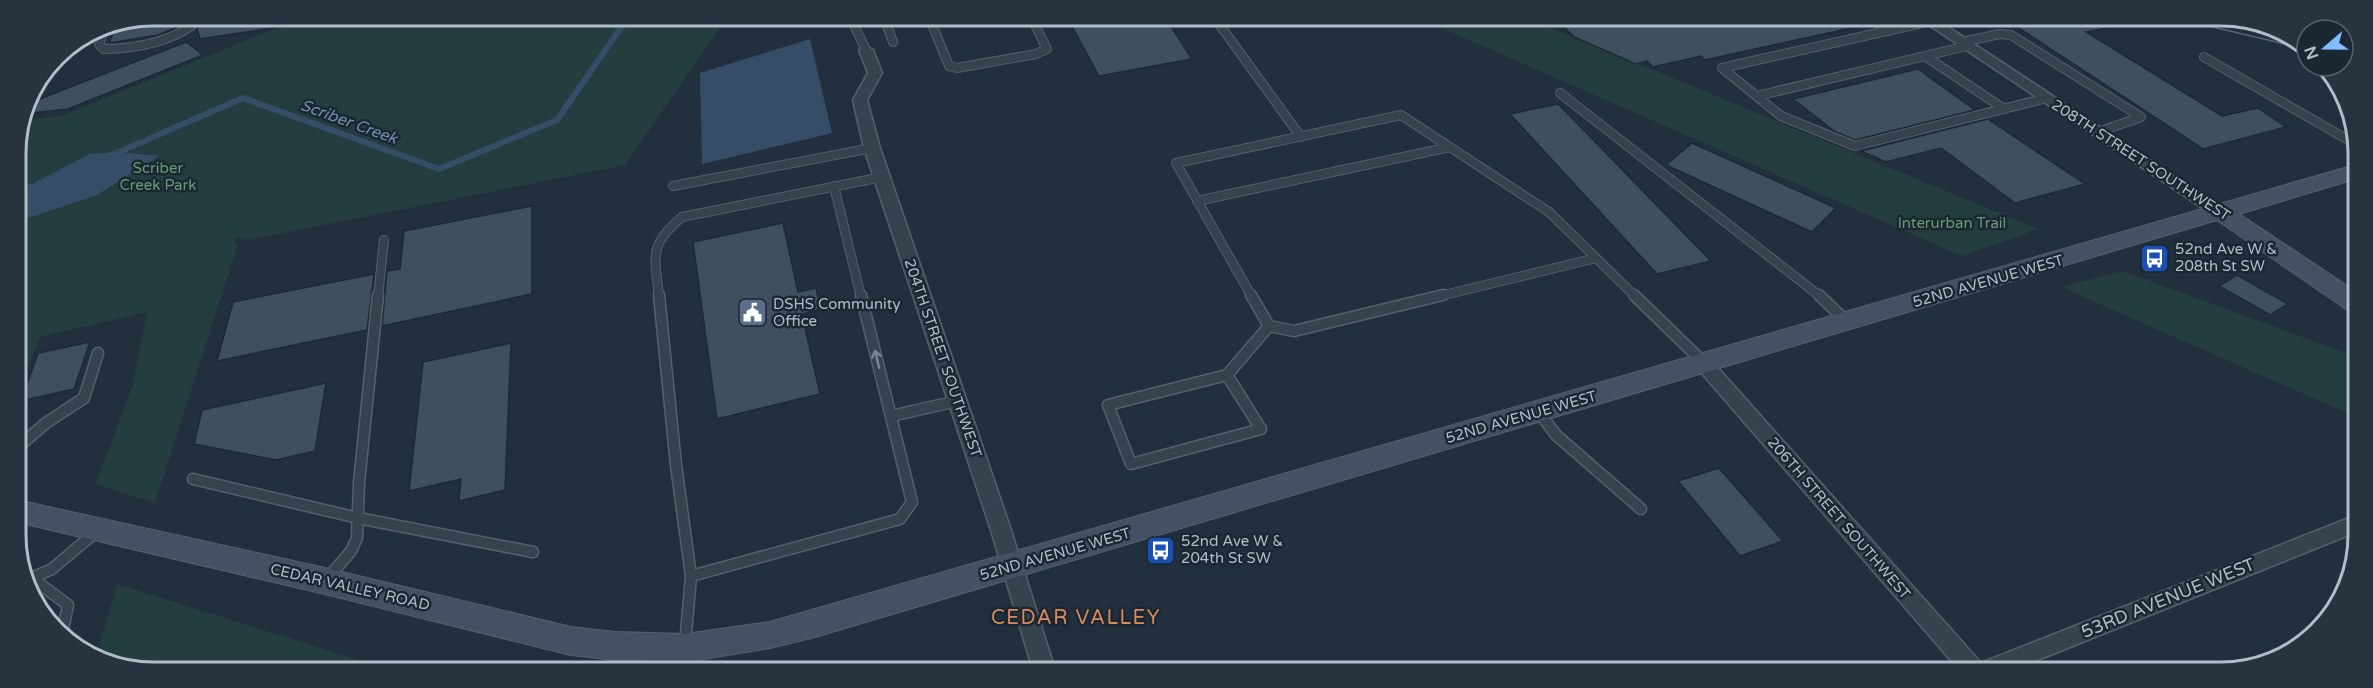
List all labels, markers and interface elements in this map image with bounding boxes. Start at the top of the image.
north arrow [2295,18,2355,78]
text: N [2300,43,2323,62]
water label: Scriber Creek [298,95,401,149]
street label: 208TH STREET SOUTHWEST [2048,96,2234,224]
park label: Scriber Creek Park [120,159,196,194]
park label: Interurban Trail [1898,214,2006,232]
place label: 52nd Ave W & 208th St SW [2175,240,2277,275]
bus stop icon: 52nd Ave W & 208th St SW [2138,242,2170,274]
street label: 52ND AVENUE WEST [1911,251,2065,311]
street label: 204TH STREET SOUTHWEST [900,256,986,460]
place label: DSHS Community Office [773,295,900,330]
public building icon: DSHS Community Office [736,297,768,329]
one-way arrow [871,350,883,369]
street label: 52ND AVENUE WEST [1444,387,1598,447]
street label: 206TH STREET SOUTHWEST [1764,433,1914,603]
street label: 52ND AVENUE WEST [978,524,1132,584]
place label: 52nd Ave W & 204th St SW [1181,532,1283,567]
bus stop icon: 52nd Ave W & 204th St SW [1144,534,1176,566]
street label: 53RD AVENUE WEST [2078,553,2258,643]
street label: CEDAR VALLEY ROAD [268,560,432,614]
district label: CEDAR VALLEY [991,606,1161,630]

